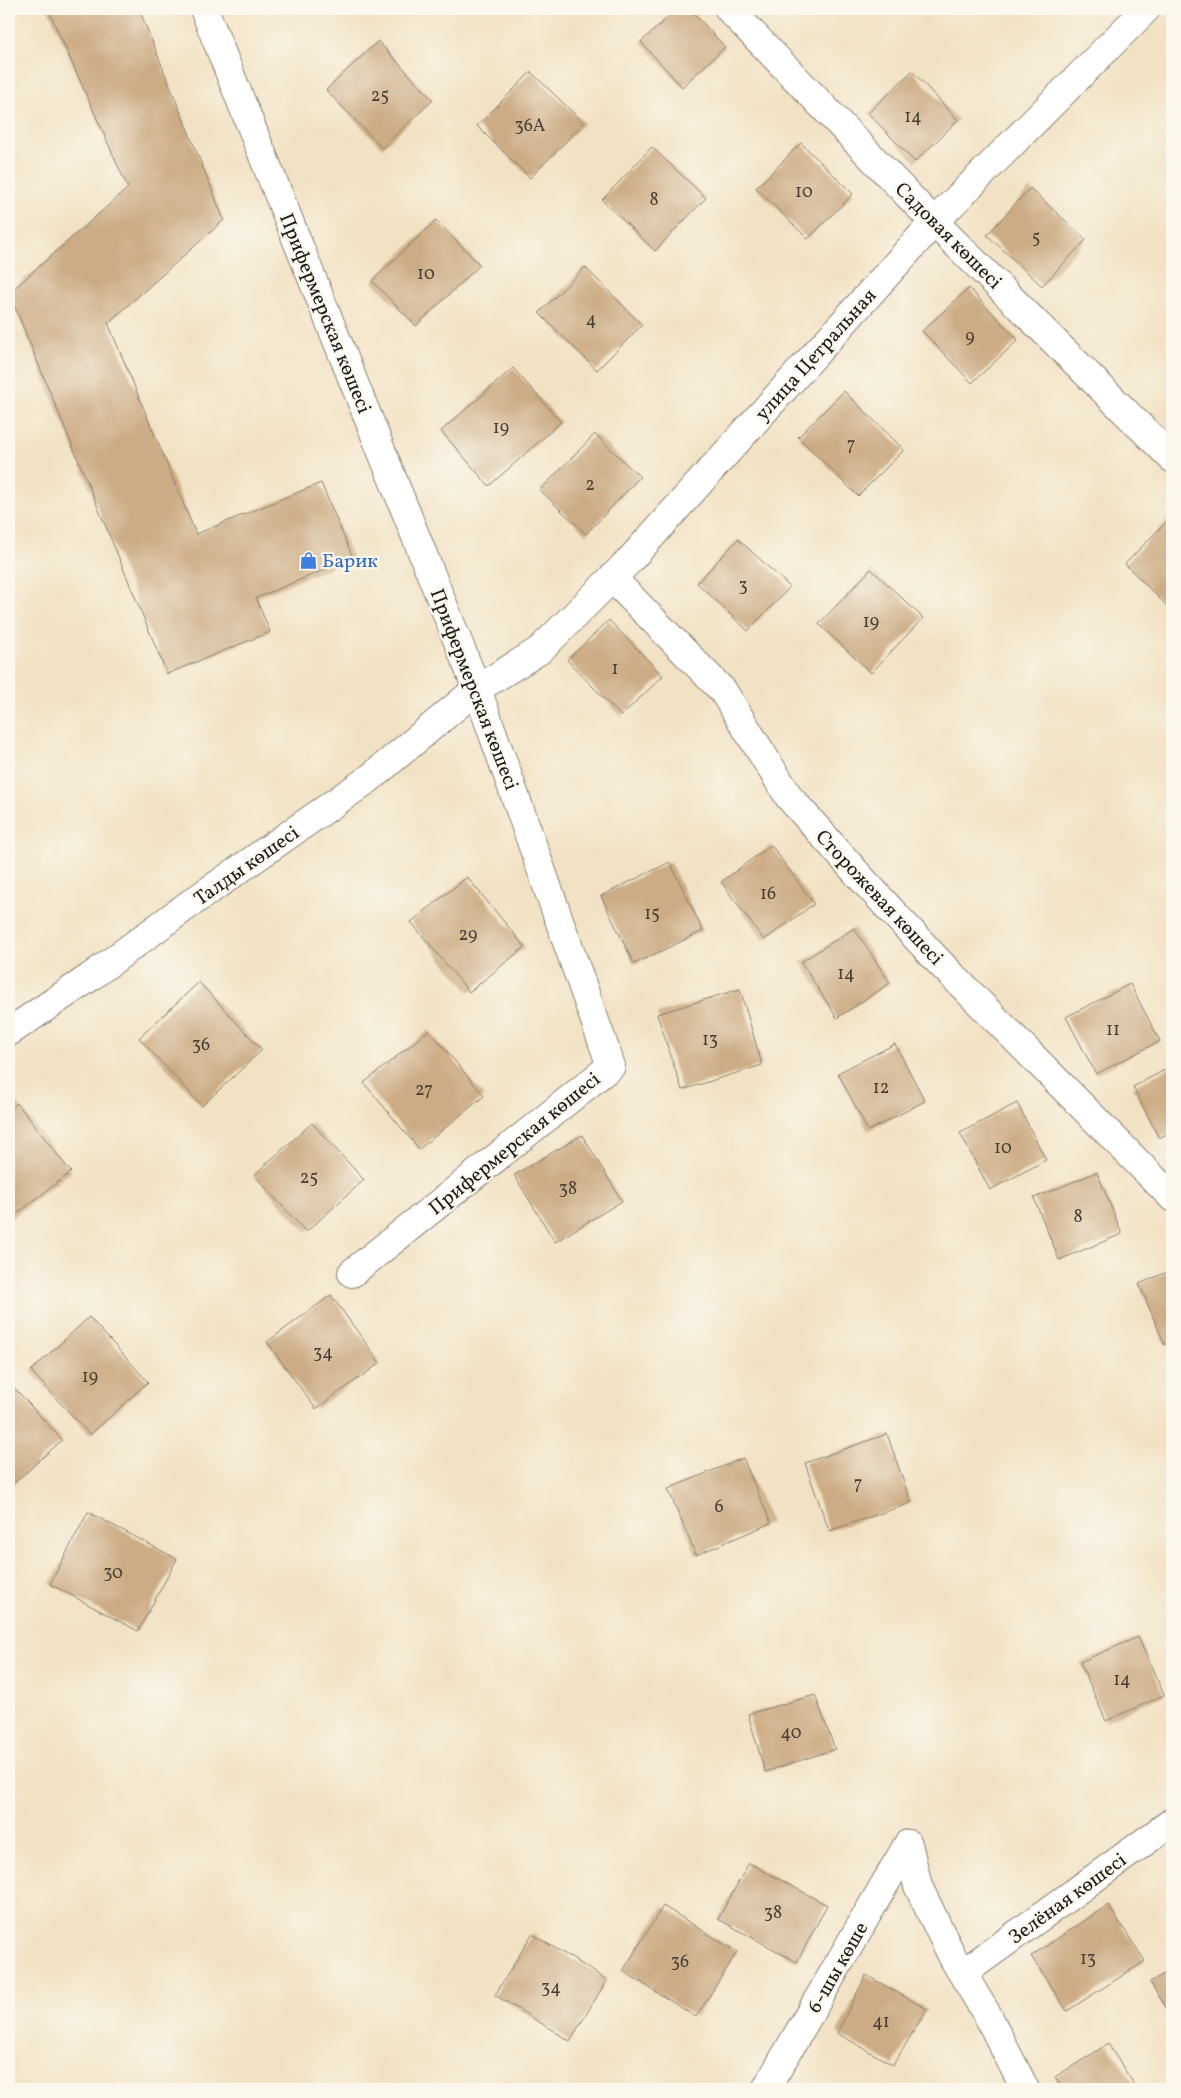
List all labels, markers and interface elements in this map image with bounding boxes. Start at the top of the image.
house number: 25 [371,84,389,109]
house number: 14 [904,105,922,130]
house number: 36А [514,114,546,139]
street label: Садовая көшесі [888,176,1008,296]
house number: 10 [795,180,813,205]
house number: 8 [649,188,659,213]
street label: Прифермерская көшесі [271,209,377,418]
house number: 5 [1032,226,1040,251]
house number: 10 [417,262,435,287]
street label: улица Цетральная [749,283,884,428]
house number: 4 [586,308,596,333]
house number: 9 [965,325,975,350]
house number: 19 [493,416,509,441]
house number: 7 [847,433,855,458]
house number: 2 [585,473,595,498]
place label: Барик [322,548,378,576]
shop icon: Барик [298,550,318,570]
house number: 3 [738,574,748,599]
street label: Прифермерская көшесі [422,585,525,795]
house number: 19 [863,610,879,635]
house number: 1 [612,657,618,682]
street label: Талды көшесі [189,820,306,913]
street label: Сторожевая көшесі [808,824,949,972]
house number: 16 [760,882,776,907]
house number: 15 [644,902,660,927]
house number: 29 [459,923,477,948]
house number: 14 [837,962,855,987]
house number: 11 [1106,1018,1120,1043]
house number: 13 [702,1028,718,1053]
house number: 36 [192,1033,210,1058]
street label: Прифермерская көшесі [423,1066,607,1223]
house number: 12 [873,1076,889,1101]
house number: 27 [415,1078,433,1103]
house number: 10 [994,1136,1012,1161]
house number: 25 [300,1166,318,1191]
house number: 38 [559,1177,577,1202]
house number: 8 [1073,1205,1083,1230]
house number: 34 [313,1341,333,1366]
house number: 19 [82,1365,98,1390]
house number: 7 [854,1472,862,1497]
house number: 6 [714,1495,724,1520]
house number: 30 [103,1561,123,1586]
house number: 14 [1113,1668,1131,1693]
house number: 40 [780,1721,802,1746]
street label: Зелёная көшесі [1003,1847,1133,1952]
house number: 38 [764,1901,782,1926]
street label: 6-шы көше [801,1917,876,2019]
house number: 13 [1080,1947,1096,1972]
house number: 36 [671,1950,689,1975]
house number: 34 [541,1976,561,2001]
house number: 41 [872,2010,890,2035]

